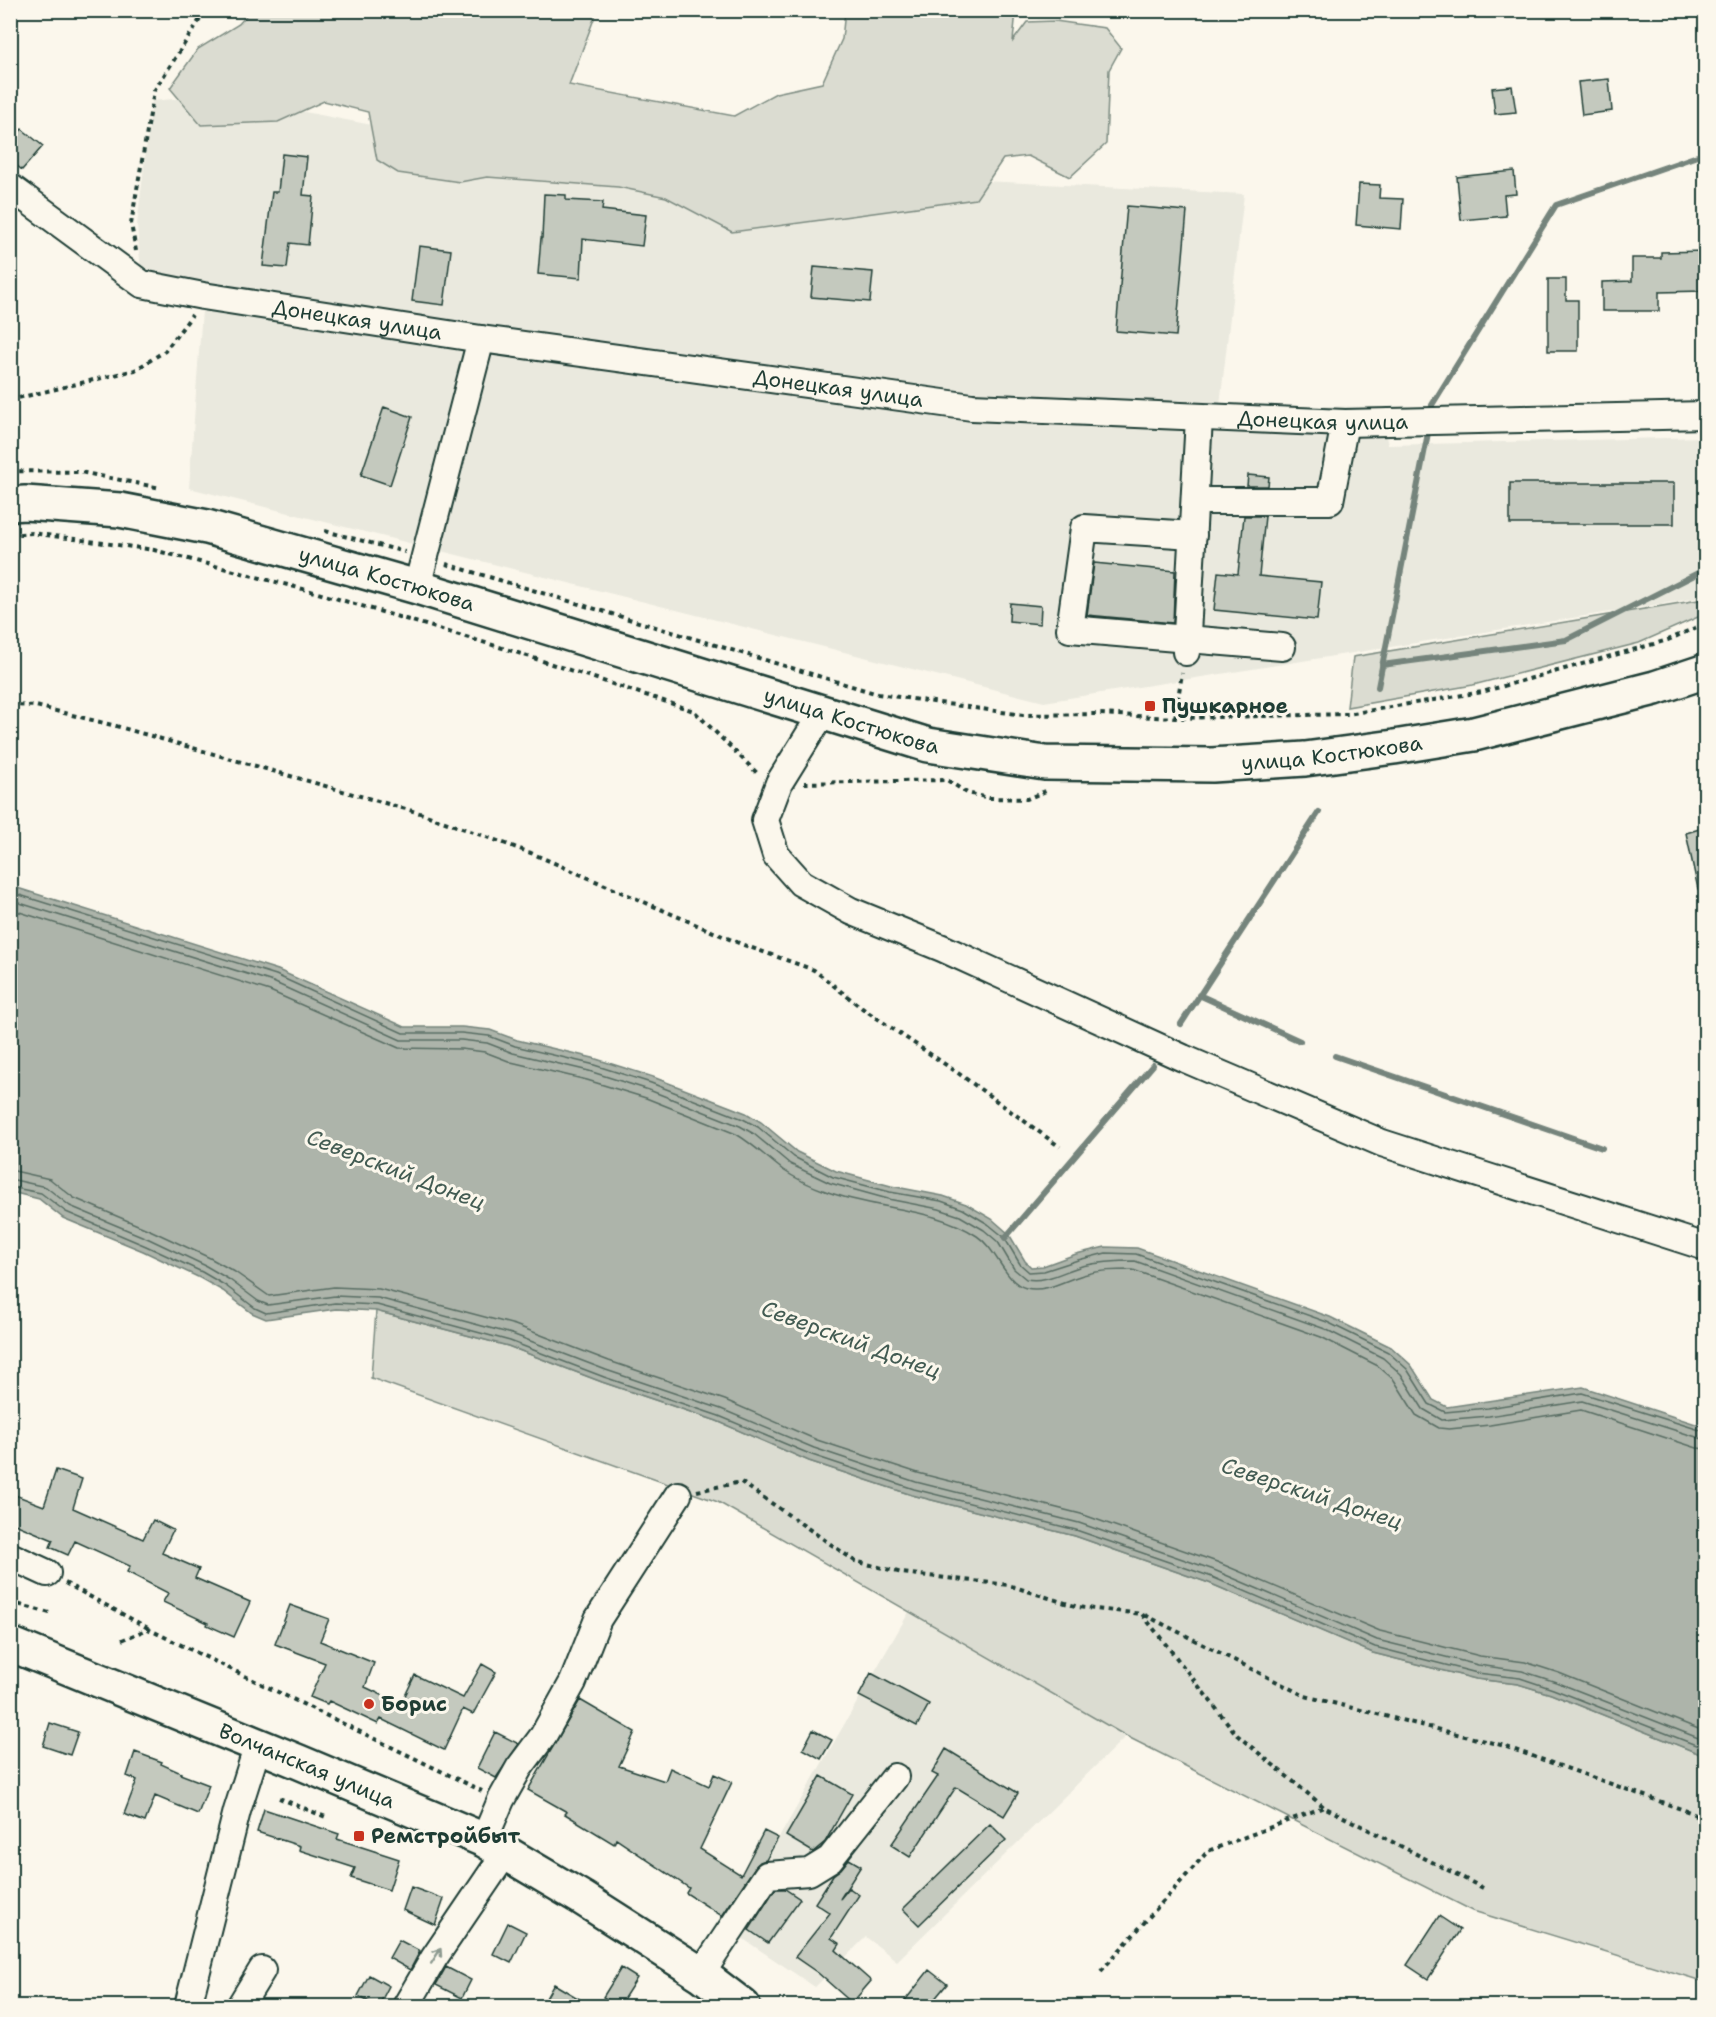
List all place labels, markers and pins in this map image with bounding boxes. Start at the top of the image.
place label: Пушкарное [1162,692,1288,720]
marker: Пушкарное [1143,699,1157,713]
place label: Борис [381,1690,447,1718]
marker: Борис [362,1697,376,1711]
place label: Ремстройбыт [371,1822,521,1850]
marker: Ремстройбыт [352,1829,366,1843]

